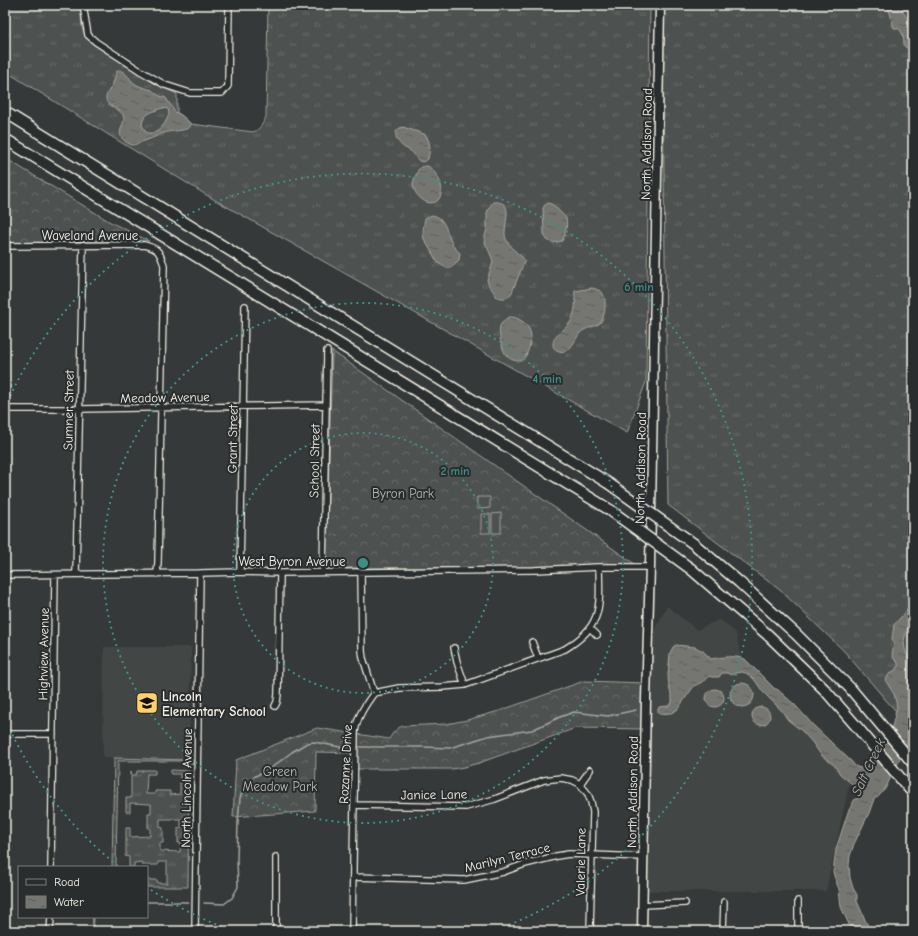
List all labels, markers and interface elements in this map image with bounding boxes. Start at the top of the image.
street label: North Addison Road [638,88,655,200]
street label: Waveland Avenue [42,228,139,243]
text: 6 min [624,280,654,294]
street label: Sumner Street [60,368,77,450]
text: 4 min [533,372,561,386]
street label: Meadow Avenue [120,389,210,406]
street label: Grant Street [224,403,241,474]
street label: North Addison Road [632,412,649,524]
street label: School Street [306,423,323,498]
text: 2 min [440,464,470,478]
park label: Byron Park [372,486,435,501]
street label: West Byron Avenue [238,554,346,569]
centre of rings [356,556,370,570]
street label: Highview Avenue [35,607,52,701]
place label: Lincoln Elementary School [162,689,266,719]
school or university icon: Lincoln Elementary School [134,690,160,716]
street label: Rozanne Drive [336,724,355,804]
street label: North Lincoln Avenue [178,728,195,848]
street label: North Addison Road [624,736,641,848]
water label: Salt Creek [848,736,889,799]
park label: Green Meadow Park [243,764,318,794]
street label: Janice Lane [401,786,468,803]
street label: Valerie Lane [572,827,589,896]
street label: Marilyn Terrace [463,839,552,875]
legend [18,866,148,918]
text: Road [54,875,80,889]
text: Water [54,895,84,909]

